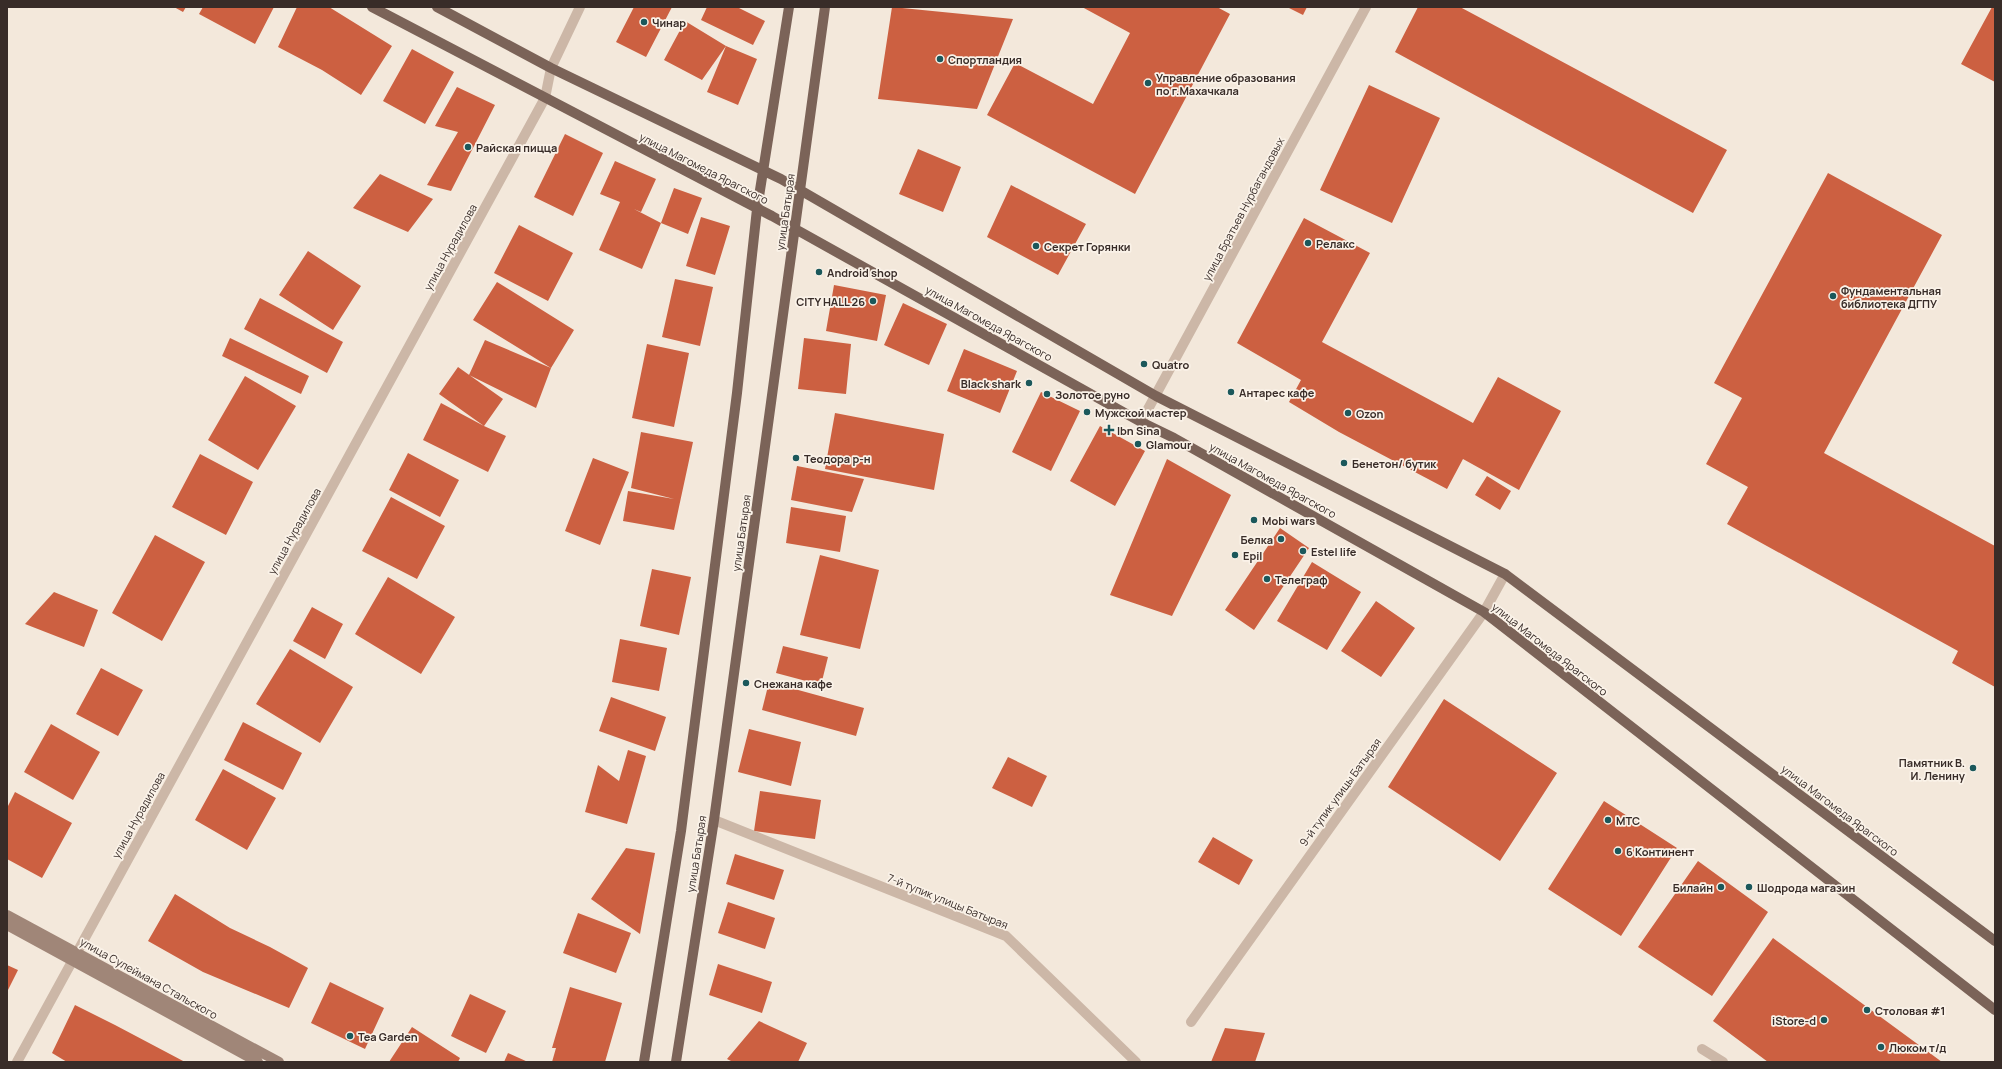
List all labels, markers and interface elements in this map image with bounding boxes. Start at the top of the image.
place label: Чинар [652,15,686,30]
marker: Чинар [639,17,649,27]
place label: Спортландия [948,52,1022,67]
marker: Спортландия [935,54,945,64]
place label: Управление образования по г.Махачкала [1156,70,1296,98]
marker: Управление образования по г.Махачкала [1143,78,1153,88]
street label: улица Магомеда Ярагского [637,129,772,207]
street label: улица Братьев Нурбагандовых [1199,134,1287,283]
place label: Райская пицца [476,140,557,155]
marker: Райская пицца [463,142,473,152]
street label: улица Батырая [772,172,798,252]
street label: улица Нурадилова [420,201,480,293]
place label: Релакс [1316,236,1355,251]
marker: Релакс [1303,238,1313,248]
place label: Секрет Горянки [1044,239,1131,254]
marker: Секрет Горянки [1031,241,1041,251]
place label: Android shop [827,265,898,280]
marker: Android shop [814,267,824,277]
street label: улица Магомеда Ярагского [923,282,1056,364]
place label: Фундаментальная библиотека ДГПУ [1841,283,1941,311]
marker: Фундаментальная библиотека ДГПУ [1828,291,1838,301]
place label: CITY HALL 26 [796,294,865,309]
marker: CITY HALL 26 [868,296,878,306]
place label: Quatro [1152,357,1190,372]
marker: Quatro [1139,359,1149,369]
place label: Black shark [961,376,1022,391]
marker: Black shark [1024,378,1034,388]
place label: Антарес кафе [1239,385,1315,400]
place label: Золотое руно [1055,387,1130,402]
marker: Антарес кафе [1226,387,1236,397]
marker: Золотое руно [1042,389,1052,399]
place label: Мужской мастер [1095,405,1187,420]
place label: Ozon [1356,406,1383,421]
marker: Мужской мастер [1082,407,1092,417]
marker: Ozon [1343,408,1353,418]
place label: Ibn Sina [1117,423,1159,438]
marker: Ibn Sina [1104,425,1114,435]
place label: Glamour [1146,437,1192,452]
marker: Glamour [1133,439,1143,449]
street label: улица Магомеда Ярагского [1207,439,1340,521]
place label: Теодора р-н [804,451,871,466]
marker: Теодора р-н [791,453,801,463]
place label: Бенетон/ бутик [1352,456,1437,471]
marker: Бенетон/ бутик [1339,458,1349,468]
street label: улица Нурадилова [264,485,324,577]
street label: улица Батырая [728,493,754,573]
place label: Mobi wars [1262,513,1315,528]
marker: Mobi wars [1249,515,1259,525]
place label: Белка [1240,532,1273,547]
marker: Белка [1276,534,1286,544]
place label: Estel life [1311,544,1357,559]
marker: Estel life [1298,546,1308,556]
place label: Epil [1243,548,1262,563]
marker: Epil [1230,550,1240,560]
place label: Телеграф [1275,572,1327,587]
marker: Телеграф [1262,574,1272,584]
street label: улица Магомеда Ярагского [1489,599,1611,699]
place label: Снежана кафе [754,676,833,691]
marker: Снежана кафе [741,678,751,688]
street label: 9-й тупик улицы Батырая [1296,735,1384,849]
place label: Памятник В. И. Ленину [1899,755,1966,783]
street label: улица Магомеда Ярагского [1778,761,1902,859]
marker: Памятник В. И. Ленину [1968,763,1978,773]
street label: улица Нурадилова [108,769,168,861]
place label: МТС [1616,813,1640,828]
street label: улица Батырая [683,814,709,894]
marker: МТС [1603,815,1613,825]
place label: 6 Континент [1626,844,1694,859]
marker: 6 Континент [1613,846,1623,856]
street label: 7-й тупик улицы Батырая [885,870,1011,932]
place label: Билайн [1673,880,1713,895]
place label: Шодрода магазин [1757,880,1855,895]
marker: Билайн [1716,882,1726,892]
marker: Шодрода магазин [1744,882,1754,892]
street label: улица Сулеймана Стальского [77,934,221,1022]
place label: Столовая #1 [1875,1003,1945,1018]
marker: Столовая #1 [1862,1005,1872,1015]
place label: iStore-d [1772,1013,1816,1028]
marker: iStore-d [1819,1015,1829,1025]
place label: Tea Garden [358,1029,418,1044]
marker: Tea Garden [345,1031,355,1041]
place label: Люком т/д [1889,1040,1946,1055]
marker: Люком т/д [1876,1042,1886,1052]

